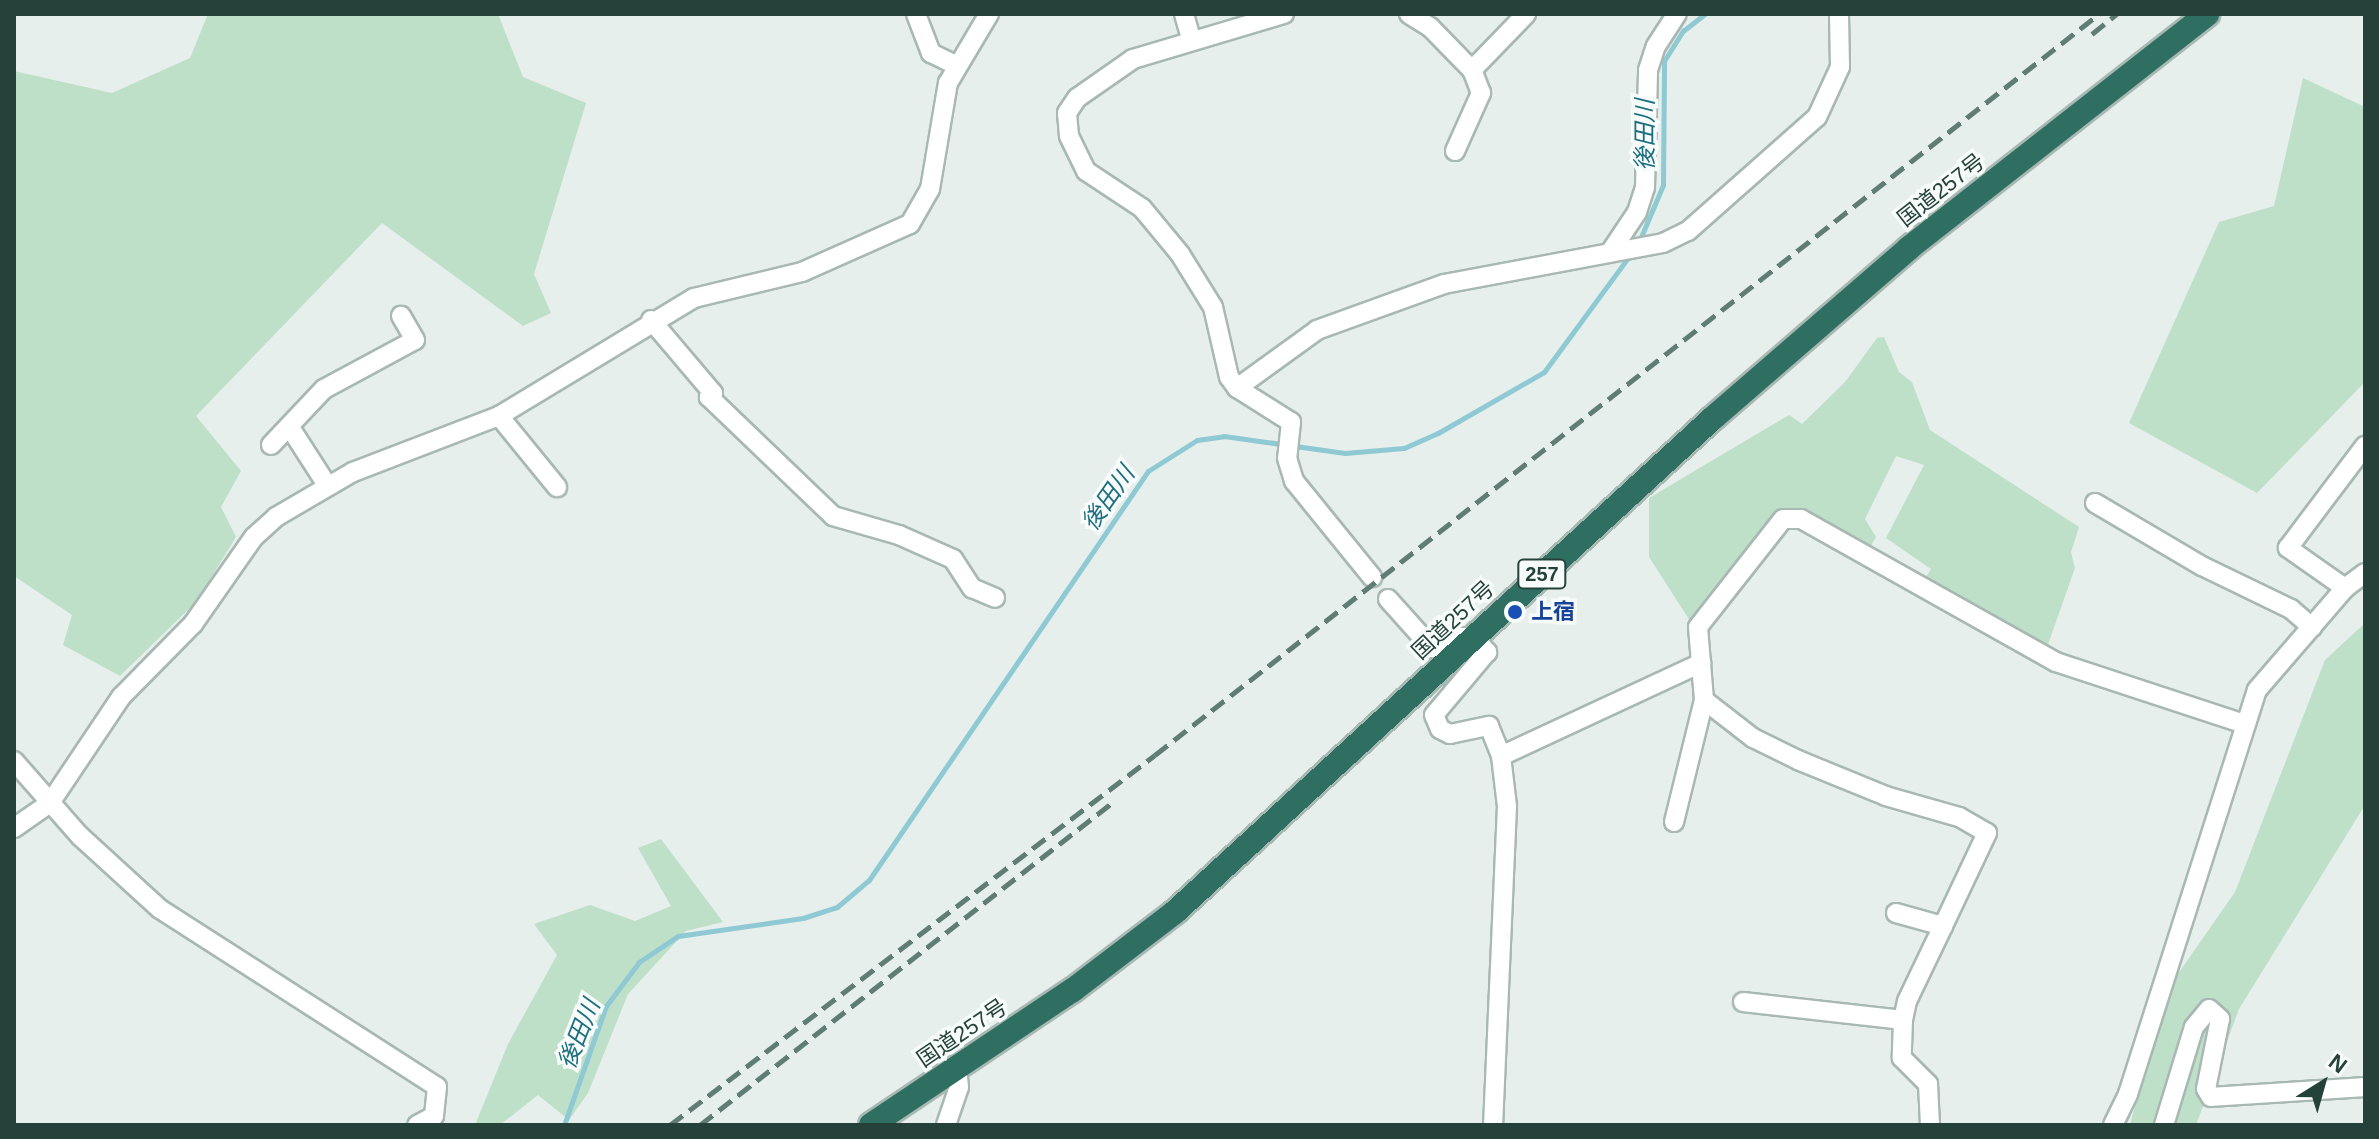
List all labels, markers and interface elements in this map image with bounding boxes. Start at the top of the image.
water label: 後田川 [1631,99,1659,171]
street label: 国道257号 [1892,148,1990,232]
water label: 後田川 [1076,460,1140,536]
road number: 257 [1516,558,1568,590]
street label: 国道257号 [1406,575,1500,665]
place label: 上宿 [1531,599,1575,625]
marker: 上宿 [1506,603,1524,621]
street label: 国道257号 [912,993,1012,1073]
water label: 後田川 [552,995,606,1073]
north arrow [2283,1043,2363,1123]
text: N [2324,1049,2352,1078]

